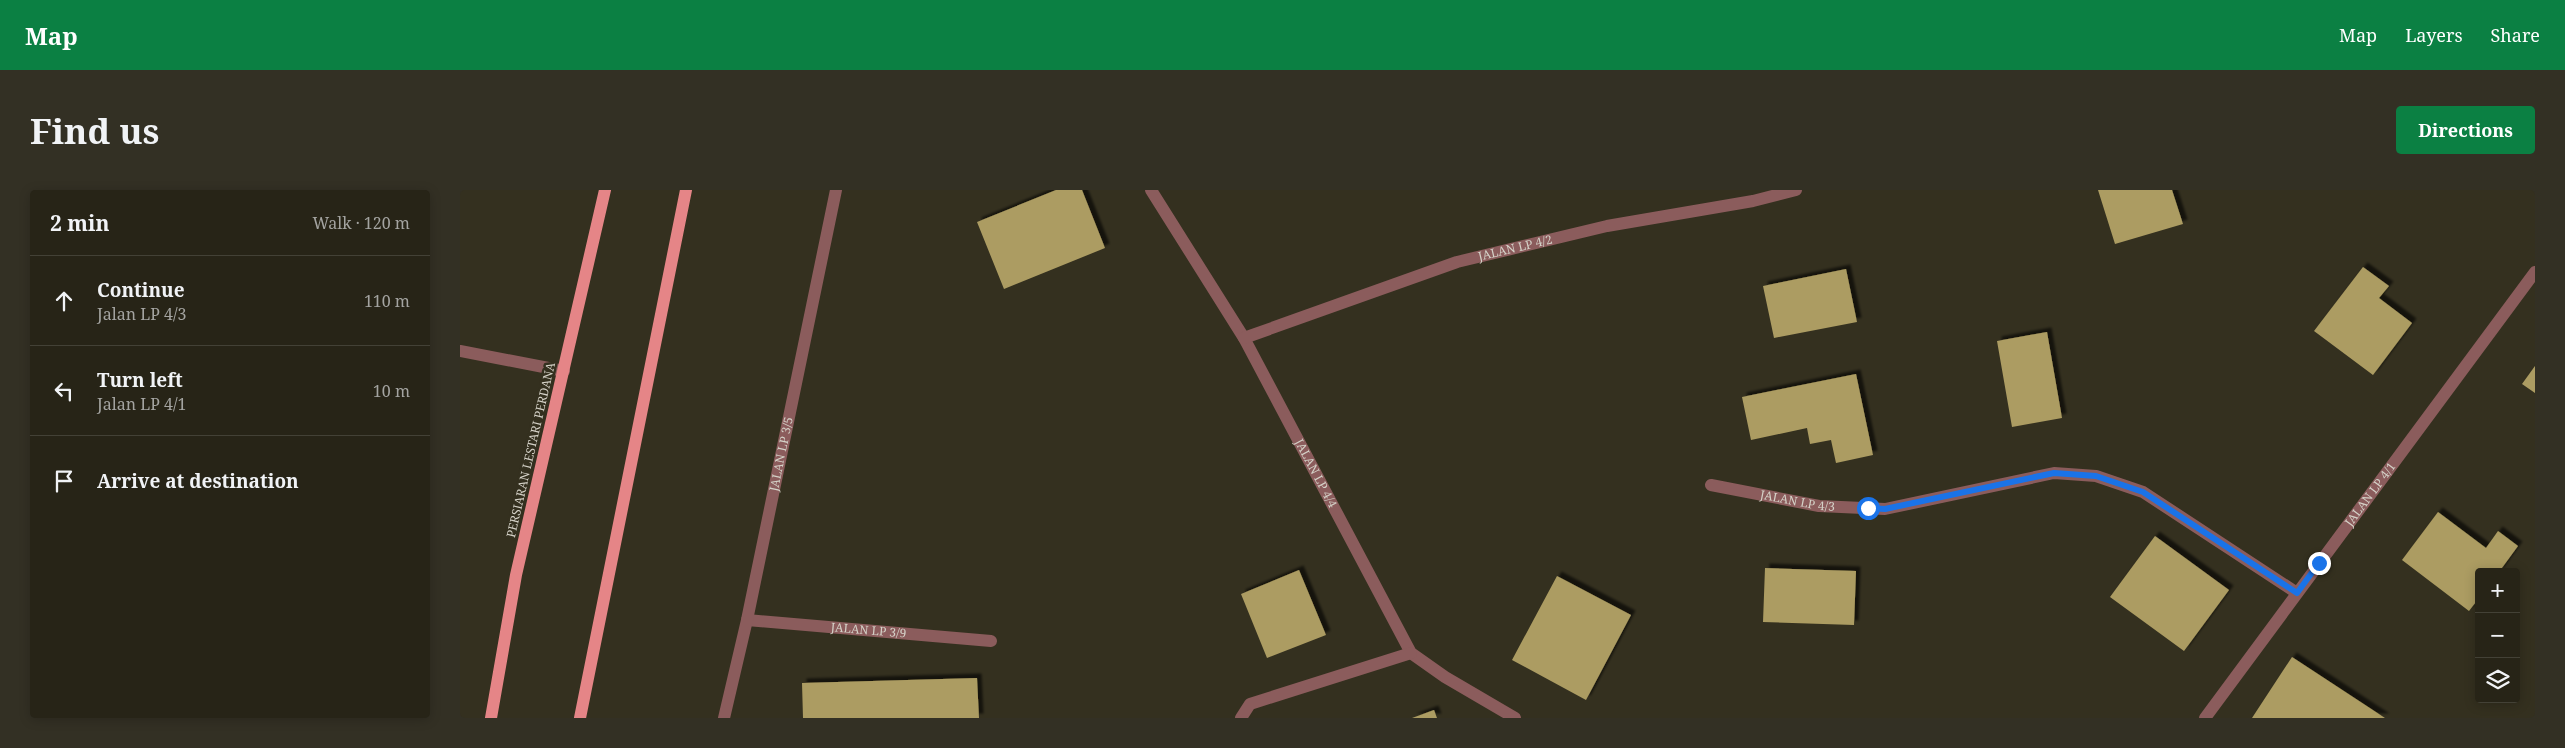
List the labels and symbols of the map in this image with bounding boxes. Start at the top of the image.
street label: JALAN LP 4/2 [1475,230,1554,265]
street label: PERSIARAN LESTARI PERDANA [502,360,559,539]
street label: JALAN LP 3/5 [765,415,797,494]
street label: JALAN LP 4/4 [1290,435,1342,511]
street label: JALAN LP 4/1 [2340,459,2399,531]
street label: JALAN LP 4/3 [1758,486,1836,515]
route start [1857,497,1880,520]
route end [2308,552,2331,575]
street label: JALAN LP 3/9 [829,618,907,642]

